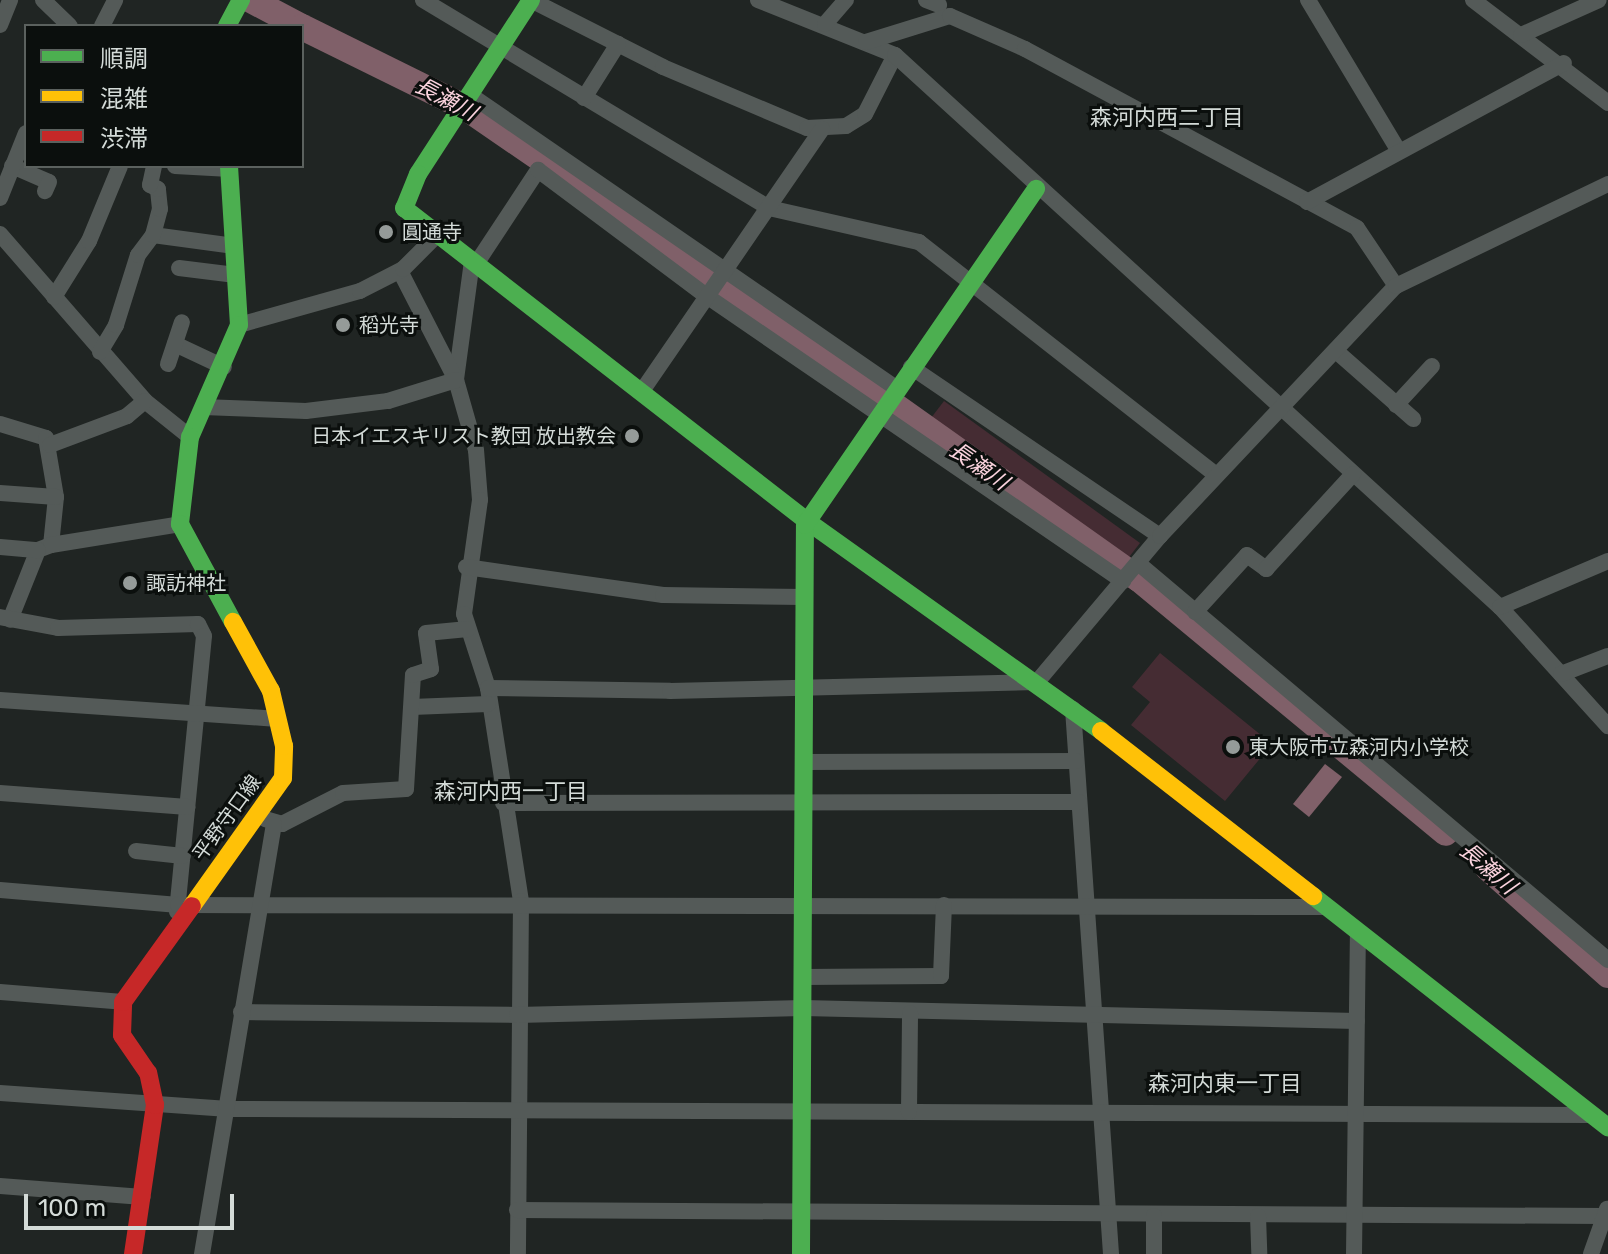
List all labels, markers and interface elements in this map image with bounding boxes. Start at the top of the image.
legend [24,24,304,168]
text: 順調 [100,45,148,73]
water label: 長瀬川 [411,72,481,126]
text: 混雑 [100,85,148,113]
district label: 森河内西二丁目 [1090,105,1244,131]
text: 渋滞 [100,125,148,153]
place label: 圓通寺 [402,220,462,244]
marker: 圓通寺 [377,223,395,241]
place label: 稻光寺 [359,313,419,337]
marker: 稻光寺 [334,316,352,334]
place label: 日本イエスキリスト教団 放出教会 [311,424,616,448]
marker: 日本イエスキリスト教団 放出教会 [623,427,641,445]
water label: 長瀬川 [944,436,1014,496]
place label: 諏訪神社 [146,571,226,595]
marker: 諏訪神社 [121,574,139,592]
place label: 東大阪市立森河内小学校 [1249,735,1469,759]
marker: 東大阪市立森河内小学校 [1224,738,1242,756]
street label: 平野守口線 [188,770,266,866]
district label: 森河内西一丁目 [434,779,588,805]
water label: 長瀬川 [1454,836,1522,900]
district label: 森河内東一丁目 [1148,1071,1302,1097]
scale bar [28,1178,238,1228]
text: 100 m [38,1194,106,1222]

